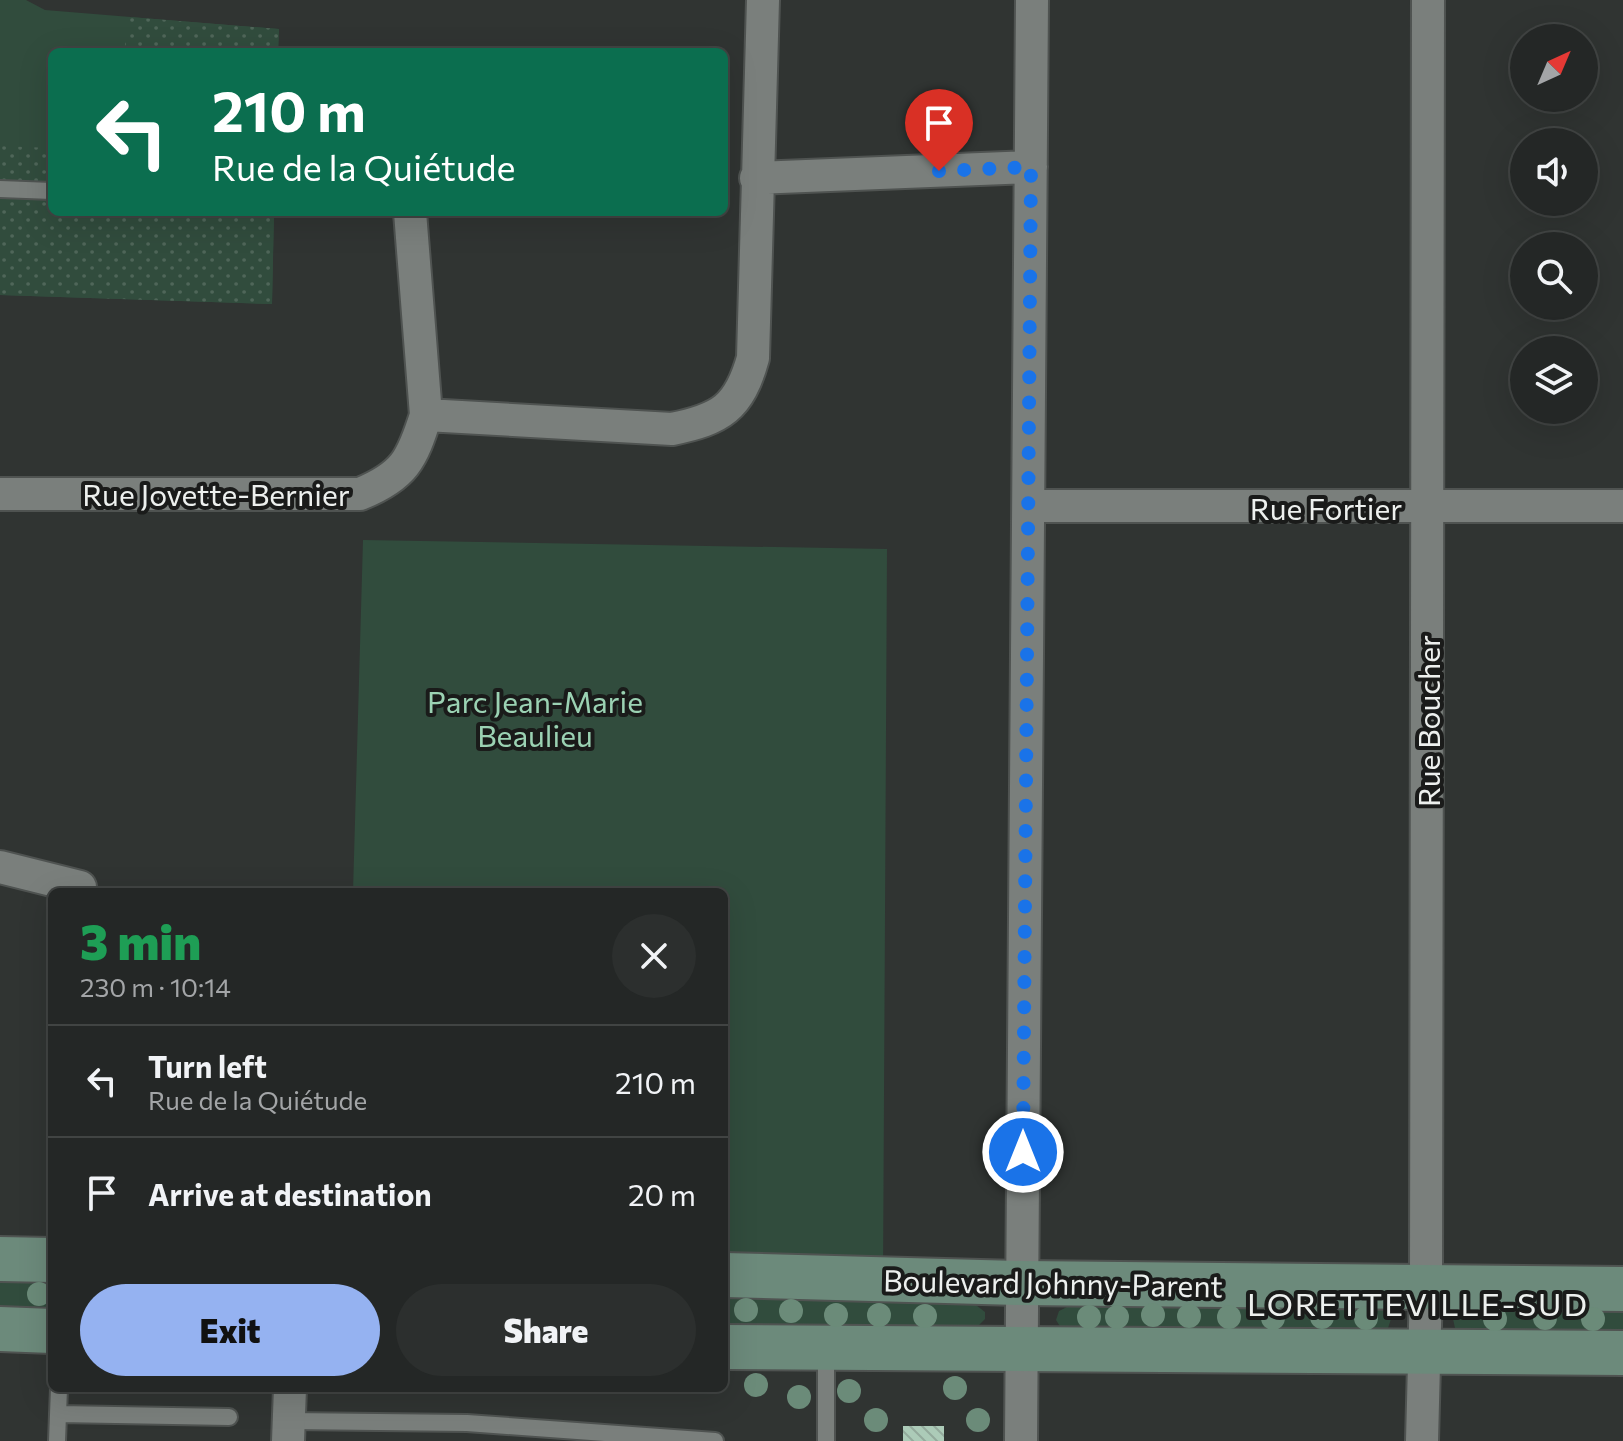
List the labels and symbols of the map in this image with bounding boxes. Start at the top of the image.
north arrow [1510,24,1598,112]
pin [905,89,973,171]
street label: Rue Jovette-Bernier [82,475,350,512]
street label: Rue Fortier [1250,489,1402,526]
street label: Rue Boucher [1409,635,1446,807]
park label: Parc Jean-Marie Beaulieu [427,682,643,753]
position arrow [981,1110,1065,1194]
street label: Boulevard Johnny-Parent [883,1261,1223,1303]
district label: LORETTEVILLE-SUD [1247,1283,1589,1323]

